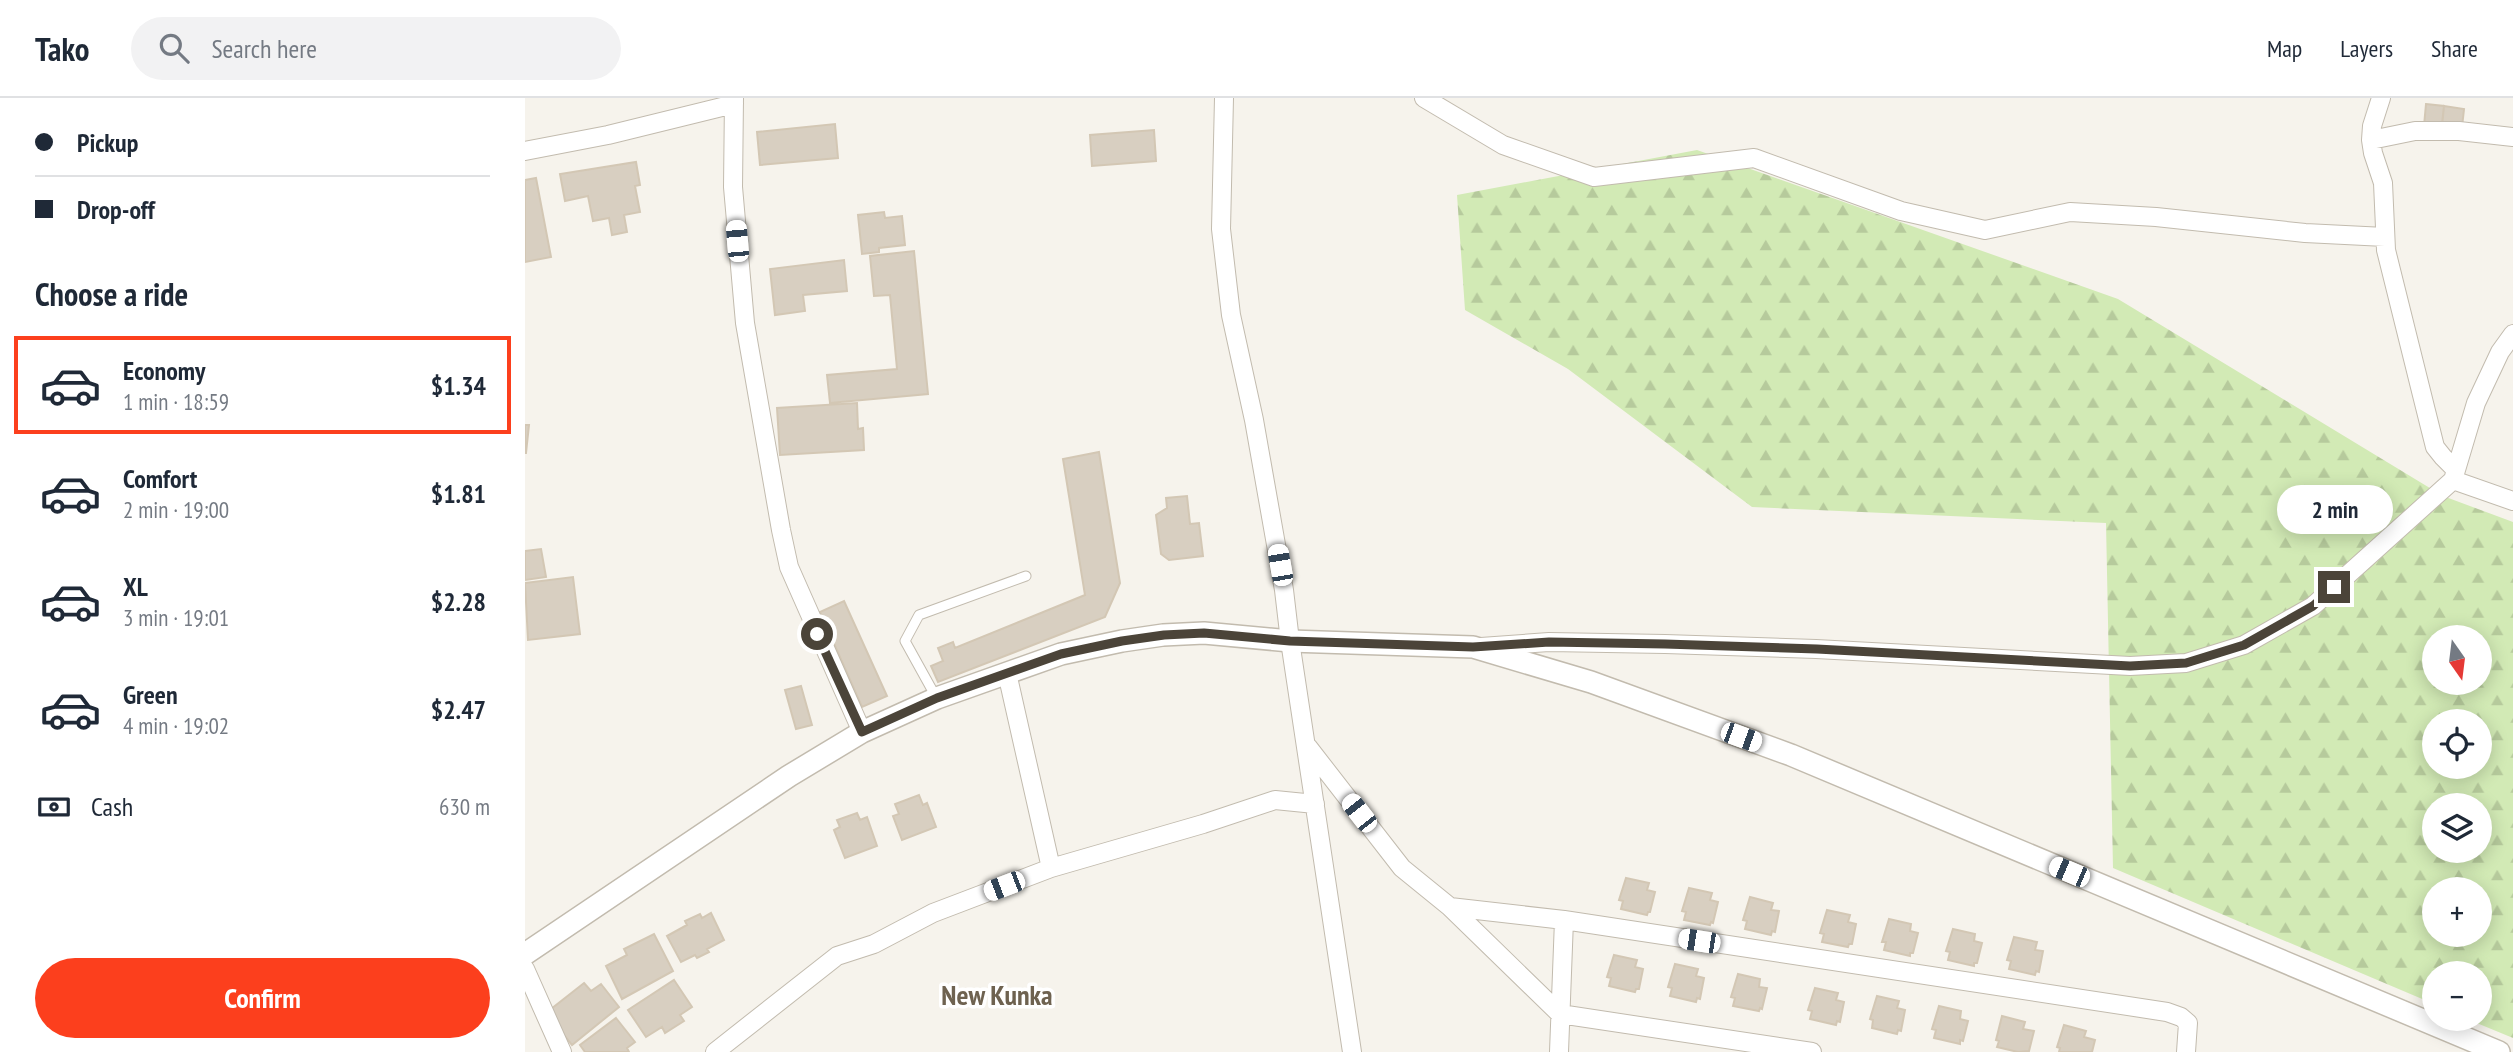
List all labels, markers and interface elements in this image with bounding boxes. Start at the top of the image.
search box [131,17,621,80]
text: Tako [35,27,89,70]
icon: search [155,29,193,67]
text: Search here [211,32,317,65]
text: Map [2267,33,2302,64]
text: Layers [2340,33,2393,64]
text: Share [2431,33,2478,64]
text: Pickup [77,126,138,159]
text: Drop-off [77,193,155,226]
car [725,219,750,263]
text: Choose a ride [35,273,188,315]
icon: car [39,354,102,417]
text: Economy [123,354,205,387]
text: $1.34 [431,369,486,402]
text: 1 min · 18:59 [123,387,229,416]
icon: car [39,462,102,525]
text: Comfort [123,462,197,495]
text: $1.81 [431,477,486,510]
callout: 2 min [2276,486,2392,534]
text: 2 min · 19:00 [123,495,229,524]
text: 2 min [2312,495,2358,524]
car [1267,542,1294,588]
icon: car [39,570,102,633]
text: XL [123,570,148,603]
route end [2318,571,2350,603]
text: $2.28 [431,585,486,618]
text: 3 min · 19:01 [123,603,229,632]
route start [801,618,833,650]
north arrow [2422,625,2492,695]
map controls [2422,625,2492,1031]
icon: car [39,678,102,741]
text: Green [123,678,178,711]
text: $2.47 [431,693,486,726]
button: locate [2422,709,2492,779]
text: 4 min · 19:02 [123,711,229,740]
car [1718,720,1765,754]
icon: cash [35,788,73,826]
text: Cash [91,790,133,823]
car [1338,790,1381,836]
text: 630 m [439,792,490,821]
button: layers [2422,793,2492,863]
car [2046,854,2093,890]
car [981,869,1028,903]
button: + [2422,877,2492,947]
car [1677,927,1722,955]
button: Confirm [35,958,490,1038]
button: − [2422,961,2492,1031]
district label: New Kunka [941,976,1053,1013]

